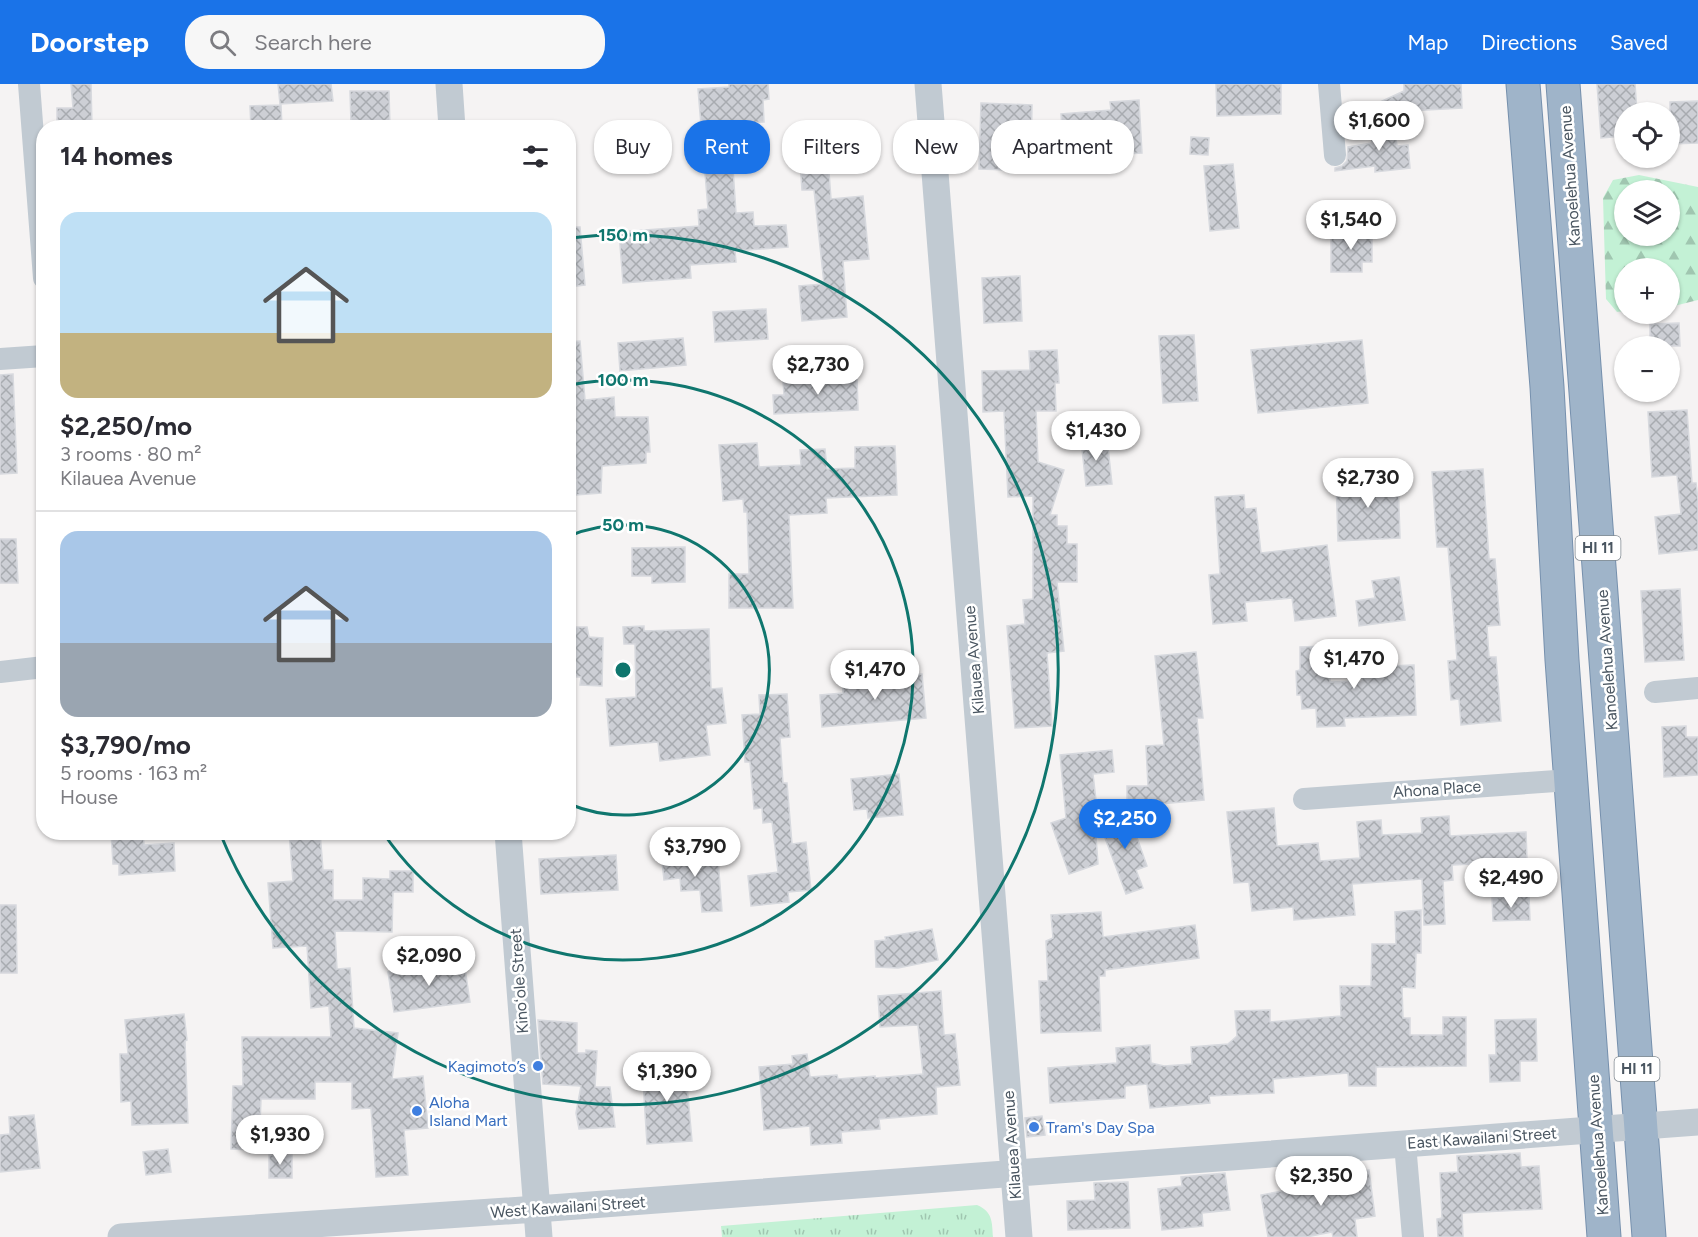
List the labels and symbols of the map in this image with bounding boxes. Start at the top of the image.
pin: $1,600 [1330,101,1428,152]
street label: Kanoelehua Avenue [1556,105,1584,247]
pin: $1,540 [1302,200,1400,251]
text: 150 m [598,224,648,246]
pin: $2,730 [769,345,867,396]
text: 100 m [598,369,648,391]
pin: $1,430 [1047,411,1145,462]
pin: $2,730 [1319,458,1417,509]
text: 50 m [602,514,644,536]
road number: HI 11 [1576,536,1620,560]
street label: Kanoelehua Avenue [1593,589,1621,731]
street label: Kilauea Avenue [960,605,988,715]
pin: $1,470 [1305,639,1403,690]
pin: $1,470 [826,650,924,701]
centre of rings [613,660,633,680]
street label: Ahona Place [1392,776,1482,802]
pin: $2,250 [1076,799,1174,850]
pin: $3,790 [646,827,744,878]
pin: $2,490 [1462,858,1560,909]
street label: Kinoʻole Street [506,928,532,1034]
pin: $2,090 [380,936,478,987]
pin: $1,390 [618,1052,716,1103]
place label: Kagimoto’s [448,1057,526,1076]
road number: HI 11 [1614,1057,1660,1081]
marker: Kagimoto’s [531,1059,545,1073]
street label: Kanoelehua Avenue [1584,1074,1612,1216]
street label: Kilauea Avenue [999,1090,1025,1200]
place label: Aloha Island Mart [429,1093,508,1130]
marker: Aloha Island Mart [410,1104,424,1118]
pin: $1,930 [231,1115,329,1166]
place label: Tram's Day Spa [1046,1118,1155,1137]
marker: Tram's Day Spa [1027,1120,1041,1134]
street label: East Kawailani Street [1406,1123,1558,1153]
pin: $2,350 [1272,1156,1370,1207]
street label: West Kawailani Street [490,1192,646,1222]

